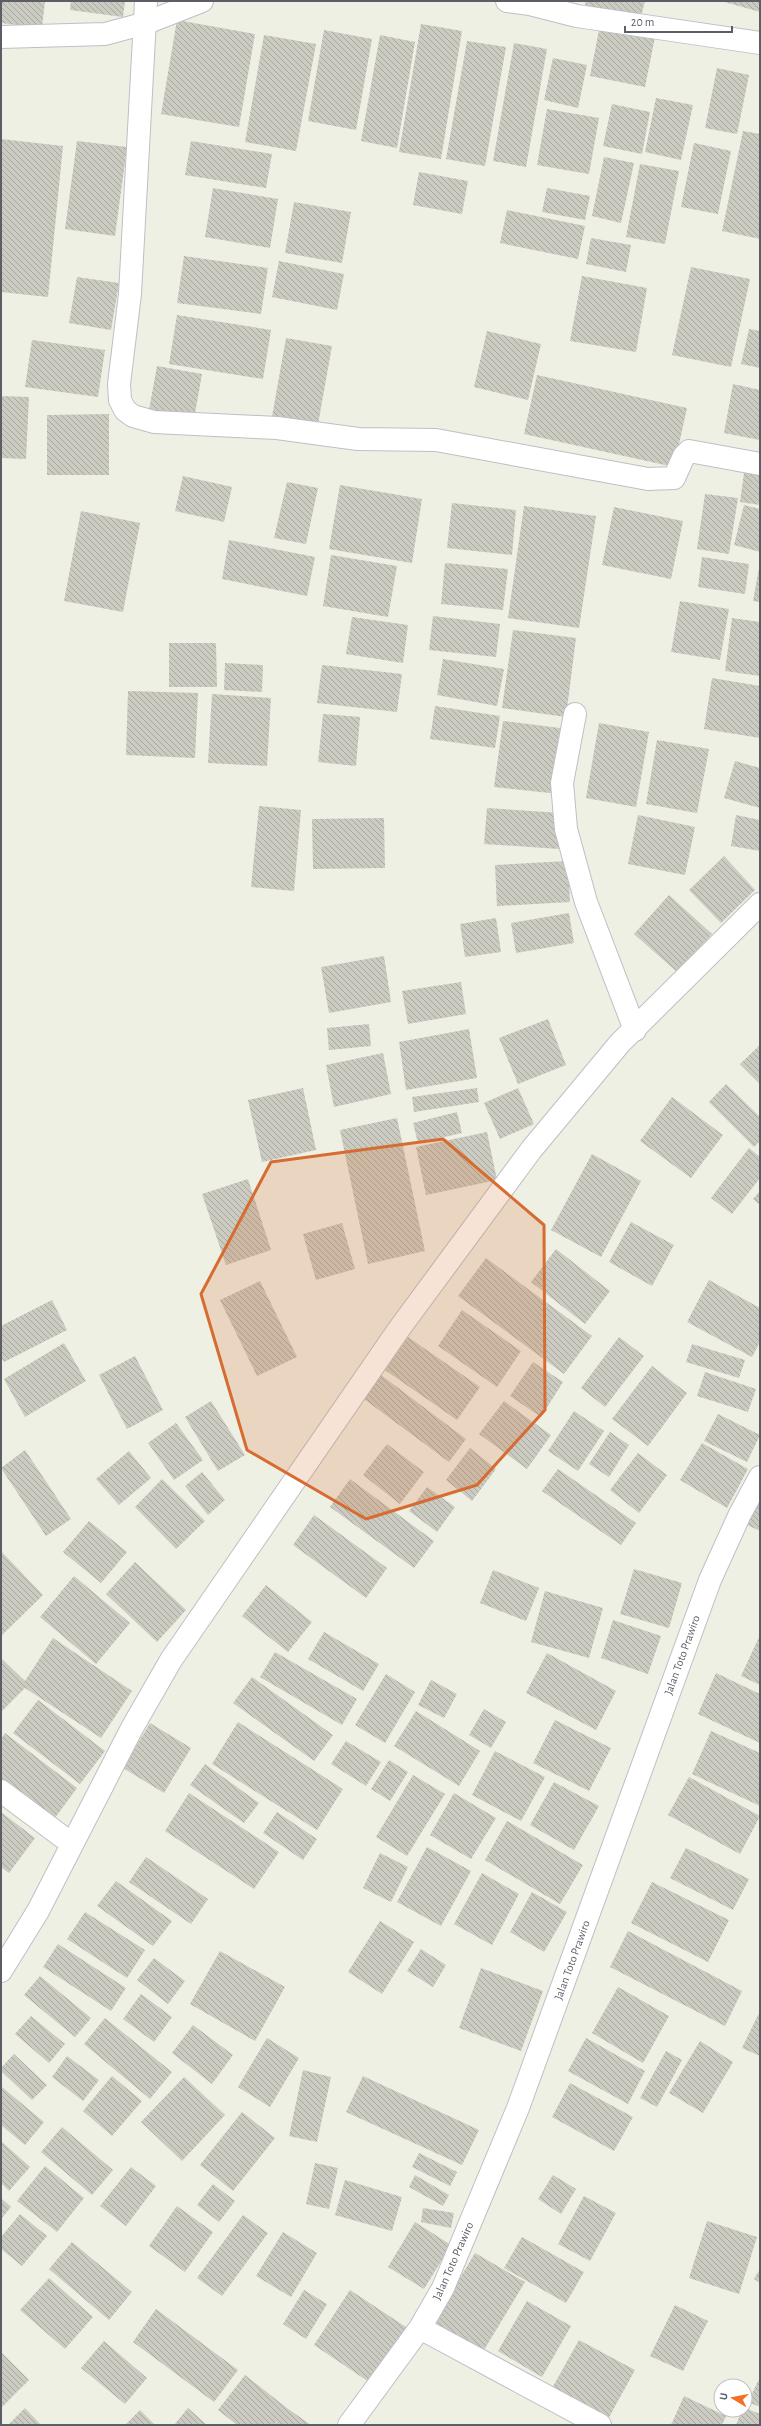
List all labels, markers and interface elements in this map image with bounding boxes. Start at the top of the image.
scale bar [625,8,732,34]
text: 20 m [631,16,654,28]
street label: Jalan Toto Prawiro [662,1613,702,1697]
street label: Jalan Toto Prawiro [552,1918,592,2002]
street label: Jalan Toto Prawiro [430,2220,476,2302]
north arrow [713,2378,753,2418]
text: U [718,2392,730,2401]

